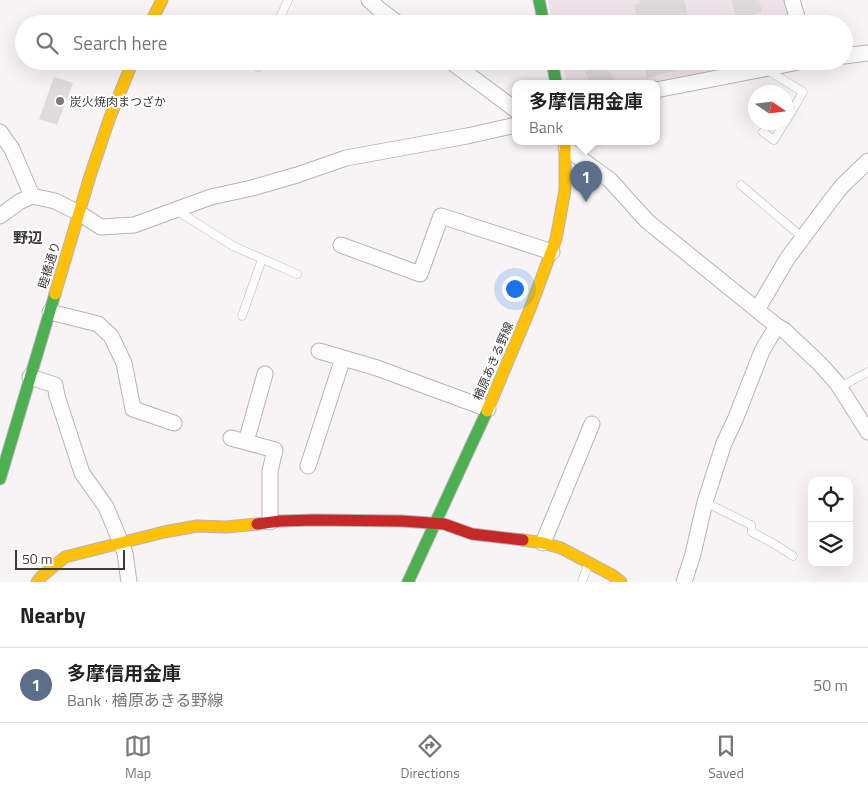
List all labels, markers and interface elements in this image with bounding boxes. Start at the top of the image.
search box [15,15,853,70]
text: Search here [73,28,167,57]
icon: search [33,29,61,57]
popup [512,80,660,145]
north arrow [748,85,793,130]
text: 多摩信用金庫 [529,86,643,115]
place label: 炭火焼肉まつざか [70,92,166,111]
marker: 炭火焼肉まつざか [54,95,66,107]
text: Bank [529,115,563,139]
pin: 1 [570,161,602,202]
district label: 野辺 [13,226,43,249]
street label: 睦橋通り [33,239,65,291]
your location [502,276,528,302]
street label: 楢原あきる野線 [468,319,518,403]
map controls [808,477,853,567]
button: locate [808,477,853,522]
button: layers [808,522,853,567]
scale bar [15,547,125,570]
text: 50 m [22,548,52,569]
text: Nearby [20,599,85,631]
text: 多摩信用金庫 [67,658,181,687]
text: 1 [32,673,40,697]
text: 50 m [813,673,848,697]
text: Bank · 楢原あきる野線 [67,688,223,712]
tab: Map [124,732,152,783]
tab: Directions [400,732,460,783]
tab: Saved [708,732,744,783]

